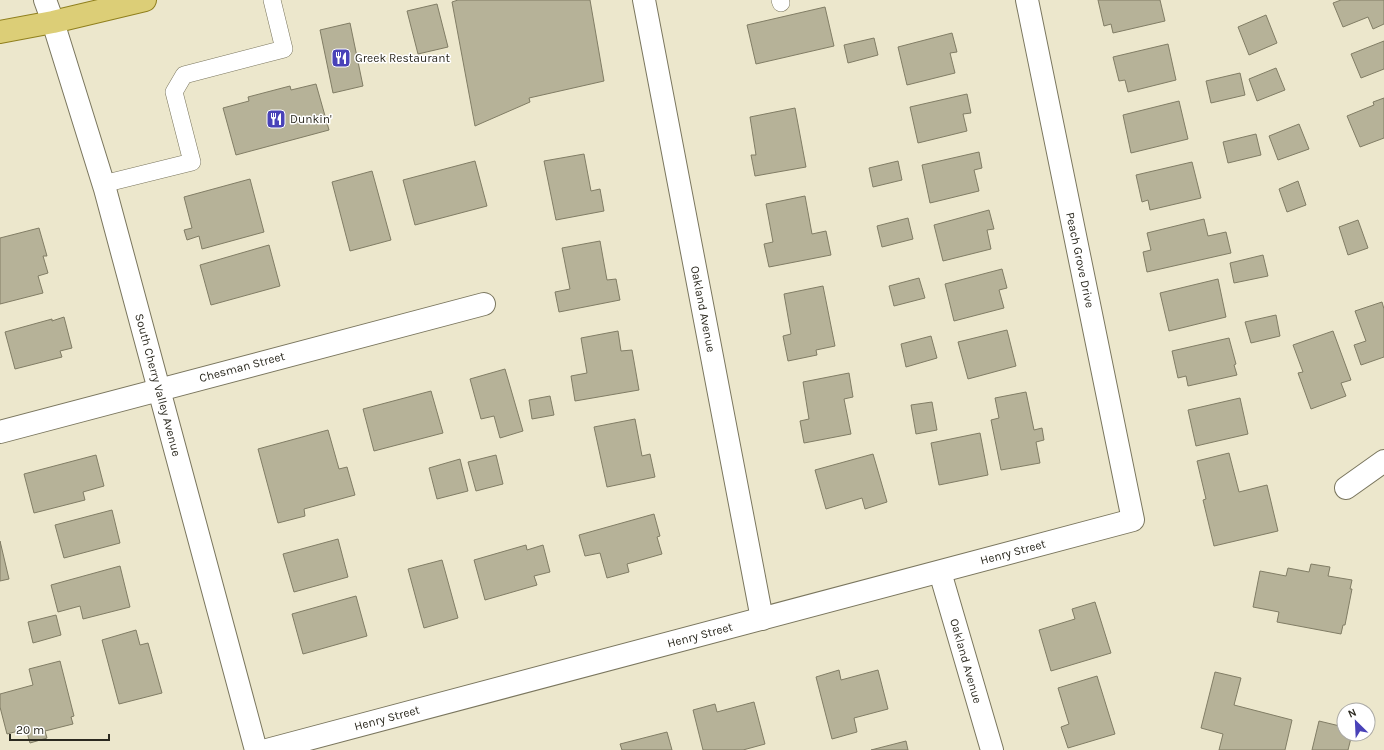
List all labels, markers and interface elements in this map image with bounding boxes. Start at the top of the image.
restaurant icon: Greek Restaurant [330,47,352,69]
place label: Greek Restaurant [355,51,450,65]
restaurant icon: Dunkin' [265,108,287,130]
place label: Dunkin' [290,112,332,126]
street label: Peach Grove Drive [1063,211,1097,309]
street label: Oakland Avenue [688,265,718,353]
street label: South Cherry Valley Avenue [132,312,184,458]
street label: Chesman Street [198,349,287,385]
street label: Henry Street [979,536,1048,567]
street label: Oakland Avenue [947,617,985,705]
street label: Henry Street [666,619,735,650]
street label: Henry Street [353,702,422,733]
north arrow [1336,702,1376,742]
text: N [1346,706,1358,721]
scale bar [10,716,109,742]
text: 20 m [16,723,44,737]

